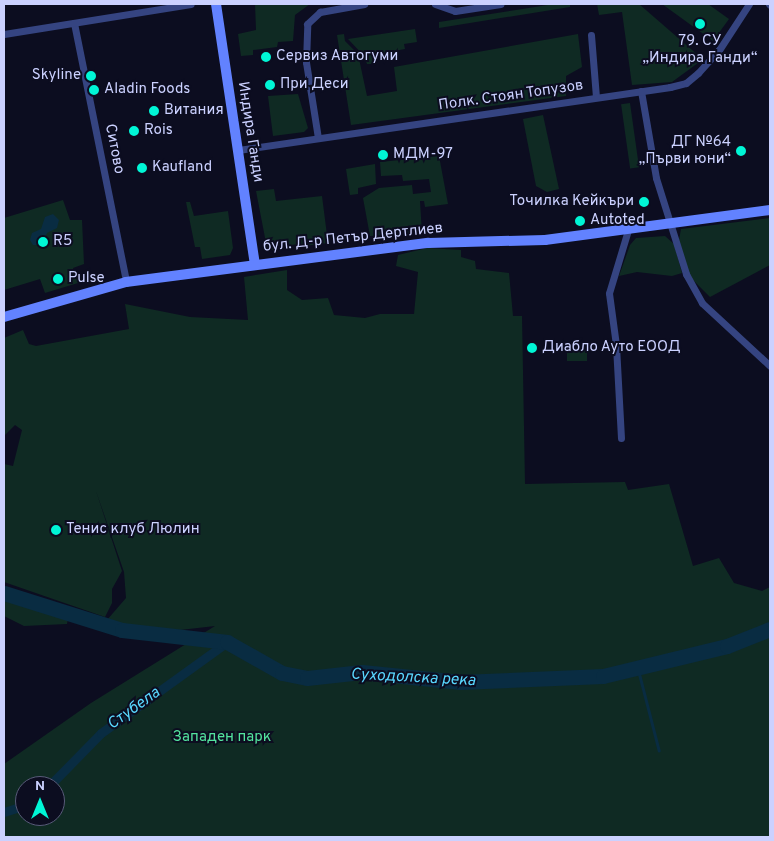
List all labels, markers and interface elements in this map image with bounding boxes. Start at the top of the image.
marker: 79. СУ „Индира Ганди“ [694,18,706,30]
place label: 79. СУ „Индира Ганди“ [643,32,757,67]
place label: Сервиз Автогуми [276,48,399,66]
marker: Сервиз Автогуми [260,51,272,63]
place label: Skyline [32,67,81,85]
marker: Skyline [85,70,97,82]
place label: При Деси [280,76,349,94]
street label: Полк. Стоян Топузов [437,77,585,115]
marker: При Деси [264,79,276,91]
street label: Индира Ганди [233,80,267,184]
place label: Aladin Foods [104,81,190,99]
marker: Aladin Foods [88,84,100,96]
place label: Витания [164,102,224,120]
marker: Витания [148,105,160,117]
street label: Ситово [100,122,128,176]
place label: Rois [144,122,173,140]
marker: Rois [128,125,140,137]
place label: ДГ №64 „Първи юни“ [639,133,731,168]
marker: ДГ №64 „Първи юни“ [735,145,747,157]
place label: МДМ-97 [393,146,453,164]
marker: МДМ-97 [377,149,389,161]
place label: Kaufland [152,159,212,177]
marker: Kaufland [136,162,148,174]
place label: Точилка Кейкъри [509,193,634,211]
marker: Точилка Кейкъри [638,196,650,208]
place label: Autoted [590,212,645,230]
marker: Autoted [574,215,586,227]
street label: бул. Д-р Петър Дертлиев [262,220,444,256]
place label: R5 [53,233,72,251]
marker: R5 [37,236,49,248]
place label: Pulse [68,270,105,288]
marker: Pulse [52,273,64,285]
place label: Диабло Ауто ЕООД [542,339,681,357]
marker: Диабло Ауто ЕООД [526,342,538,354]
place label: Тенис клуб Люлин [66,521,200,539]
marker: Тенис клуб Люлин [50,524,62,536]
water label: Суходолска река [350,665,476,691]
water label: Стубела [104,683,164,735]
park label: Западен парк [173,729,271,747]
north arrow [15,776,65,826]
text: N [35,778,45,795]

